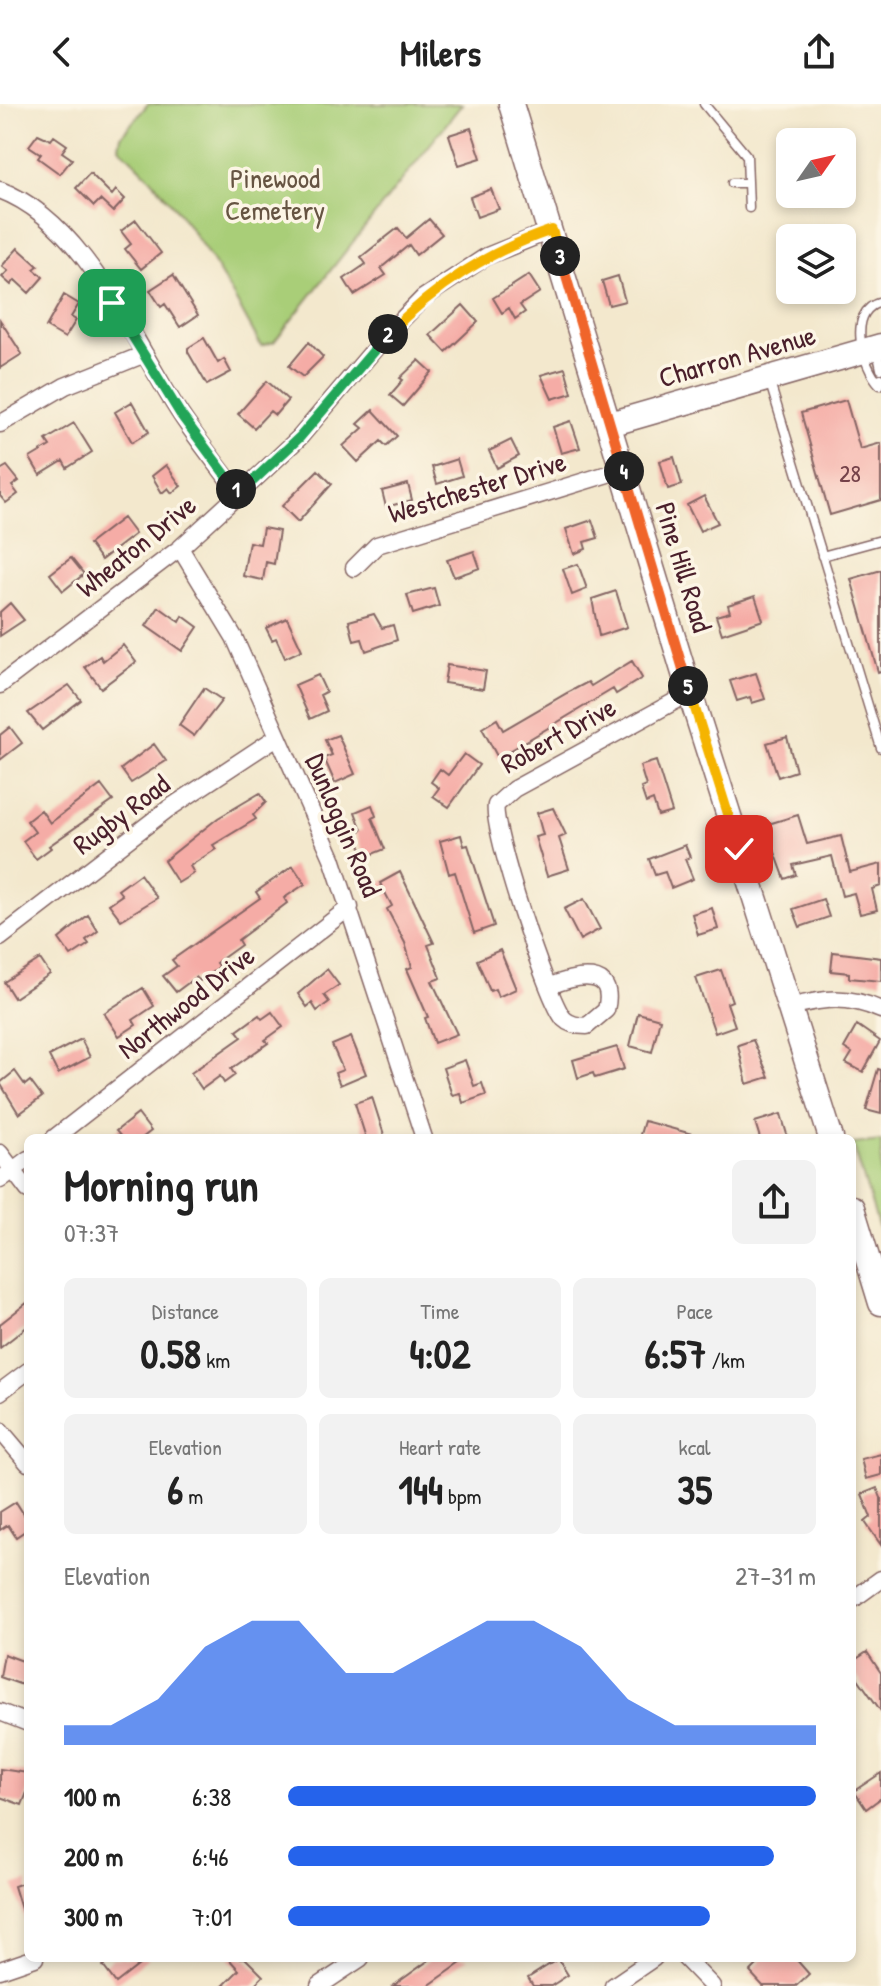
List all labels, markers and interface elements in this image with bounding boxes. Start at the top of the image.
text: Milers [400,28,481,77]
icon: back [40,30,84,74]
icon: share [797,30,841,74]
north arrow [776,128,856,208]
map controls [776,128,856,304]
park label: Pinewood Cemetery [225,159,325,229]
button: layers [776,224,856,304]
pin: 3 [540,236,580,276]
text: 3 [555,241,565,271]
pin [78,269,146,337]
icon: arrive [90,281,134,325]
pin: 2 [368,314,408,354]
street label: Charron Avenue [654,316,820,396]
text: 2 [383,319,393,349]
street label: Westchester Drive [383,442,571,532]
pin: 4 [604,451,644,491]
text: 4 [620,456,628,486]
house number: 28 [839,457,861,489]
pin: 1 [216,469,256,509]
text: 1 [232,474,240,504]
street label: Wheaton Drive [68,486,204,606]
street label: Pine Hill Road [646,497,722,637]
pin: 5 [668,666,708,706]
text: 5 [683,671,693,701]
street label: Robert Drive [494,688,622,782]
street label: Dunloggin Road [297,748,391,902]
street label: Rugby Road [65,765,177,863]
pin [705,815,773,883]
icon: check [717,827,761,871]
street label: Northwood Drive [110,937,262,1067]
text: Morning run [64,1155,259,1215]
button: share [732,1160,816,1244]
text: 07:37 [64,1215,119,1250]
text: Distance [152,1296,219,1326]
text: Time [421,1296,459,1326]
text: Pace [676,1296,713,1326]
text: 0.58 [140,1326,201,1380]
text: 4:02 [410,1326,470,1380]
text: 6:57 [644,1326,706,1380]
text: km [201,1345,230,1375]
text: /km [706,1345,745,1375]
text: Elevation [149,1432,222,1462]
text: Heart rate [399,1432,481,1462]
text: kcal [679,1432,711,1462]
text: 6 [167,1462,183,1516]
text: 144 [398,1462,443,1516]
text: 35 [677,1462,712,1516]
text: m [183,1481,203,1511]
text: bpm [443,1481,482,1511]
text: Elevation [64,1558,150,1593]
text: 27–31 m [735,1558,816,1593]
text: 100 m [64,1779,120,1814]
text: 6:38 [192,1779,231,1814]
text: 200 m [64,1839,123,1874]
text: 6:46 [192,1839,229,1874]
text: 300 m [64,1899,123,1934]
text: 7:01 [192,1899,232,1934]

